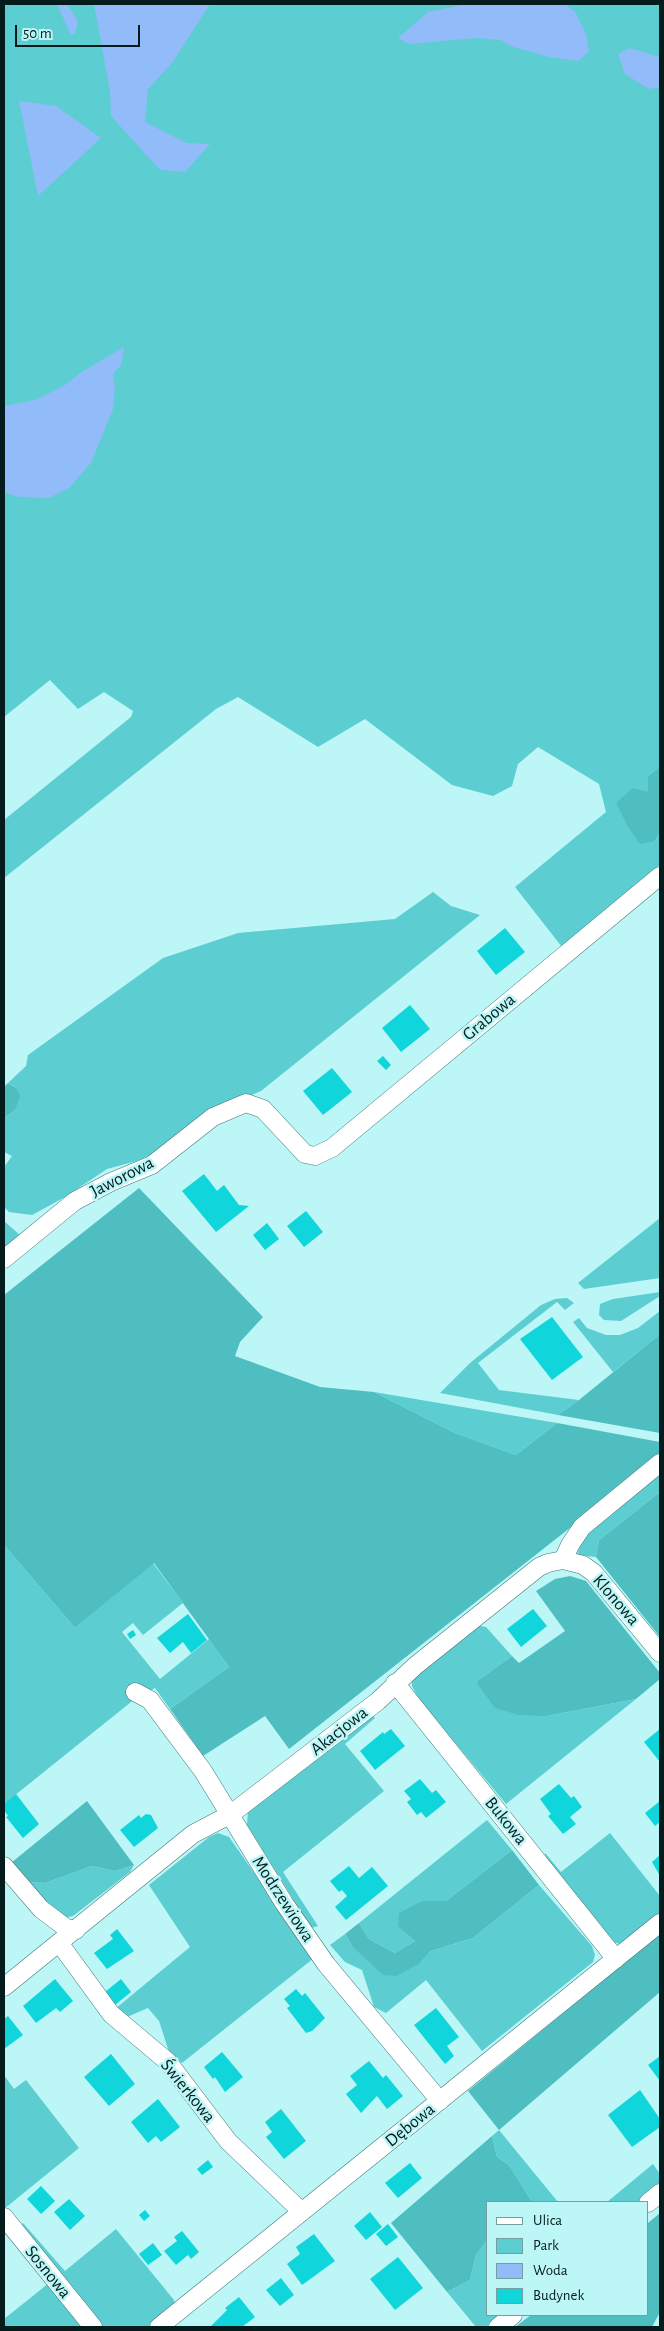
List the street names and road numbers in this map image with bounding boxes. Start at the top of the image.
street label: Grabowa [458,989,520,1045]
street label: Jaworowa [87,1152,157,1202]
street label: Klonowa [588,1570,644,1630]
street label: Akacjowa [306,1702,372,1760]
street label: Bukowa [480,1793,532,1849]
street label: Modrzewiowa [247,1852,319,1946]
street label: Świerkowa [156,2055,220,2127]
street label: Dębowa [381,2098,439,2152]
street label: Sosnowa [20,2241,76,2303]

